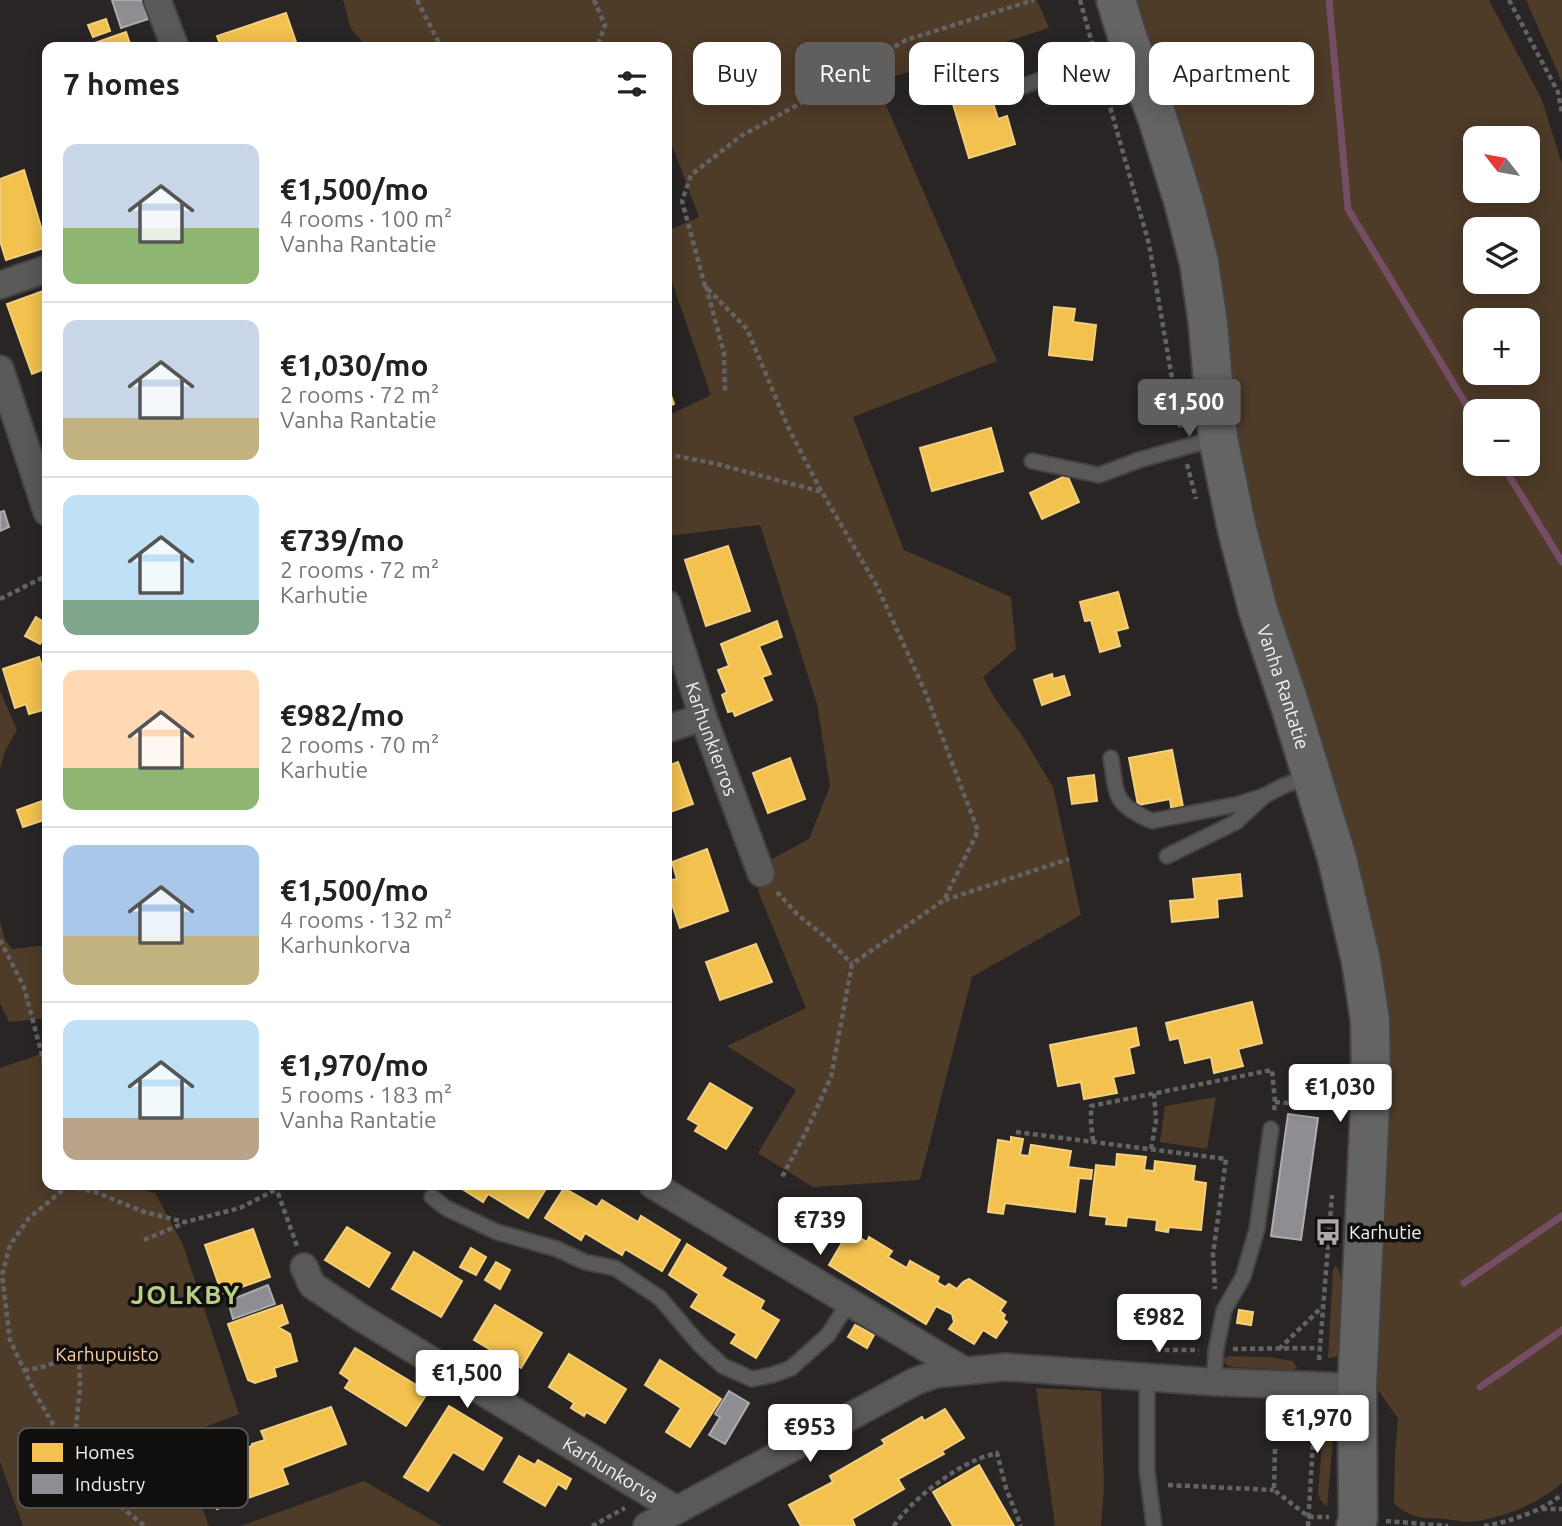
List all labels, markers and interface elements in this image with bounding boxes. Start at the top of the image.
chip: Buy [693,42,781,105]
chip: Rent [795,42,895,105]
chip: Filters [909,42,1024,105]
chip: New [1038,42,1135,105]
chip: Apartment [1149,42,1314,105]
icon: filters [613,65,651,103]
text: 7 homes [63,67,180,101]
north arrow [1463,126,1540,203]
map controls [1463,126,1540,476]
icon: home [119,172,203,256]
text: €1,500/mo [280,172,429,206]
text: 4 rooms · 100 m² [280,206,452,231]
button: layers [1463,217,1540,294]
text: Vanha Rantatie [280,231,437,256]
button: + [1463,308,1540,385]
icon: home [119,348,203,432]
text: €1,030/mo [280,348,429,382]
pin: €1,500 [1132,380,1246,439]
text: 2 rooms · 72 m² [280,382,439,407]
text: €1,500 [1154,389,1224,414]
button: − [1463,399,1540,476]
text: Vanha Rantatie [280,407,437,432]
icon: home [119,523,203,607]
text: €739/mo [280,523,404,557]
text: 2 rooms · 72 m² [280,557,439,582]
text: Karhutie [280,582,368,607]
street label: Vanha Rantatie [1253,622,1314,752]
street label: Karhunkierros [681,679,742,799]
icon: home [119,698,203,782]
text: €982/mo [280,698,404,732]
text: 2 rooms · 70 m² [280,732,439,757]
text: Karhutie [280,757,368,782]
icon: home [119,873,203,957]
text: €1,500/mo [280,873,429,907]
text: 4 rooms · 132 m² [280,907,452,932]
text: Karhunkorva [280,932,411,957]
icon: home [119,1048,203,1132]
text: €1,970/mo [280,1048,429,1082]
pin: €1,030 [1283,1064,1397,1124]
text: €1,030 [1305,1074,1375,1099]
text: 5 rooms · 183 m² [280,1082,452,1107]
text: Vanha Rantatie [280,1107,437,1132]
pin: €739 [779,1198,861,1257]
text: €739 [794,1207,846,1232]
bus stop icon: Karhutie [1313,1217,1343,1247]
place label: Karhutie [1349,1221,1422,1243]
district label: JOLKBY [131,1280,241,1309]
pin: €982 [1118,1294,1200,1354]
text: €982 [1133,1304,1185,1329]
park label: Karhupuisto [55,1343,159,1365]
pin: €1,500 [410,1350,524,1410]
text: €1,500 [432,1360,502,1385]
pin: €1,970 [1260,1396,1374,1455]
pin: €953 [769,1404,851,1464]
text: €1,970 [1282,1405,1352,1430]
text: €953 [784,1414,836,1439]
legend [18,1428,248,1508]
street label: Karhunkorva [559,1432,663,1507]
text: Homes [75,1441,135,1463]
text: Industry [75,1473,145,1495]

